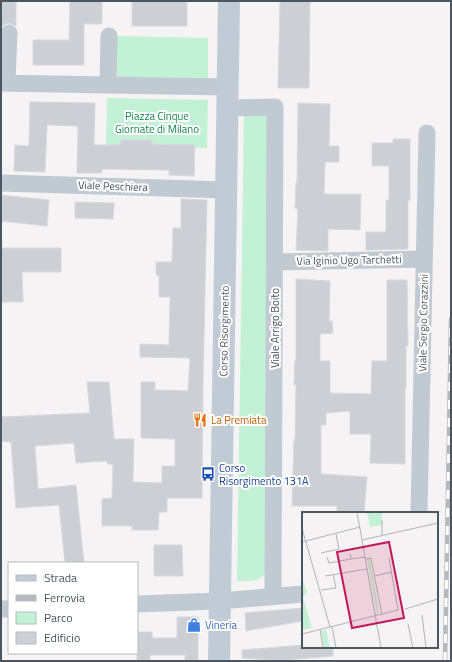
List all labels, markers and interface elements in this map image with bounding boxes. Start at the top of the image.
park label: Piazza Cinque Giornate di Milano [115,108,199,137]
street label: Viale Peschiera [78,177,149,195]
street label: Via Iginio Ugo Tarchetti [296,251,402,269]
street label: Viale Sergio Corazzini [414,274,432,372]
street label: Corso Risorgimento [215,285,233,377]
street label: Viale Arrigo Boito [267,288,283,368]
restaurant icon: La Premiata [192,412,208,428]
place label: La Premiata [211,412,267,428]
place label: Corso Risorgimento 131A [219,460,309,489]
bus stop icon: Corso Risorgimento 131A [200,466,216,482]
inset map [302,512,438,648]
legend [8,562,138,654]
text: Strada [44,568,77,587]
text: Ferrovia [44,588,85,607]
text: Parco [44,608,73,627]
shop icon: Vineria [186,617,202,633]
place label: Vineria [205,617,237,633]
text: Edificio [44,628,80,647]

